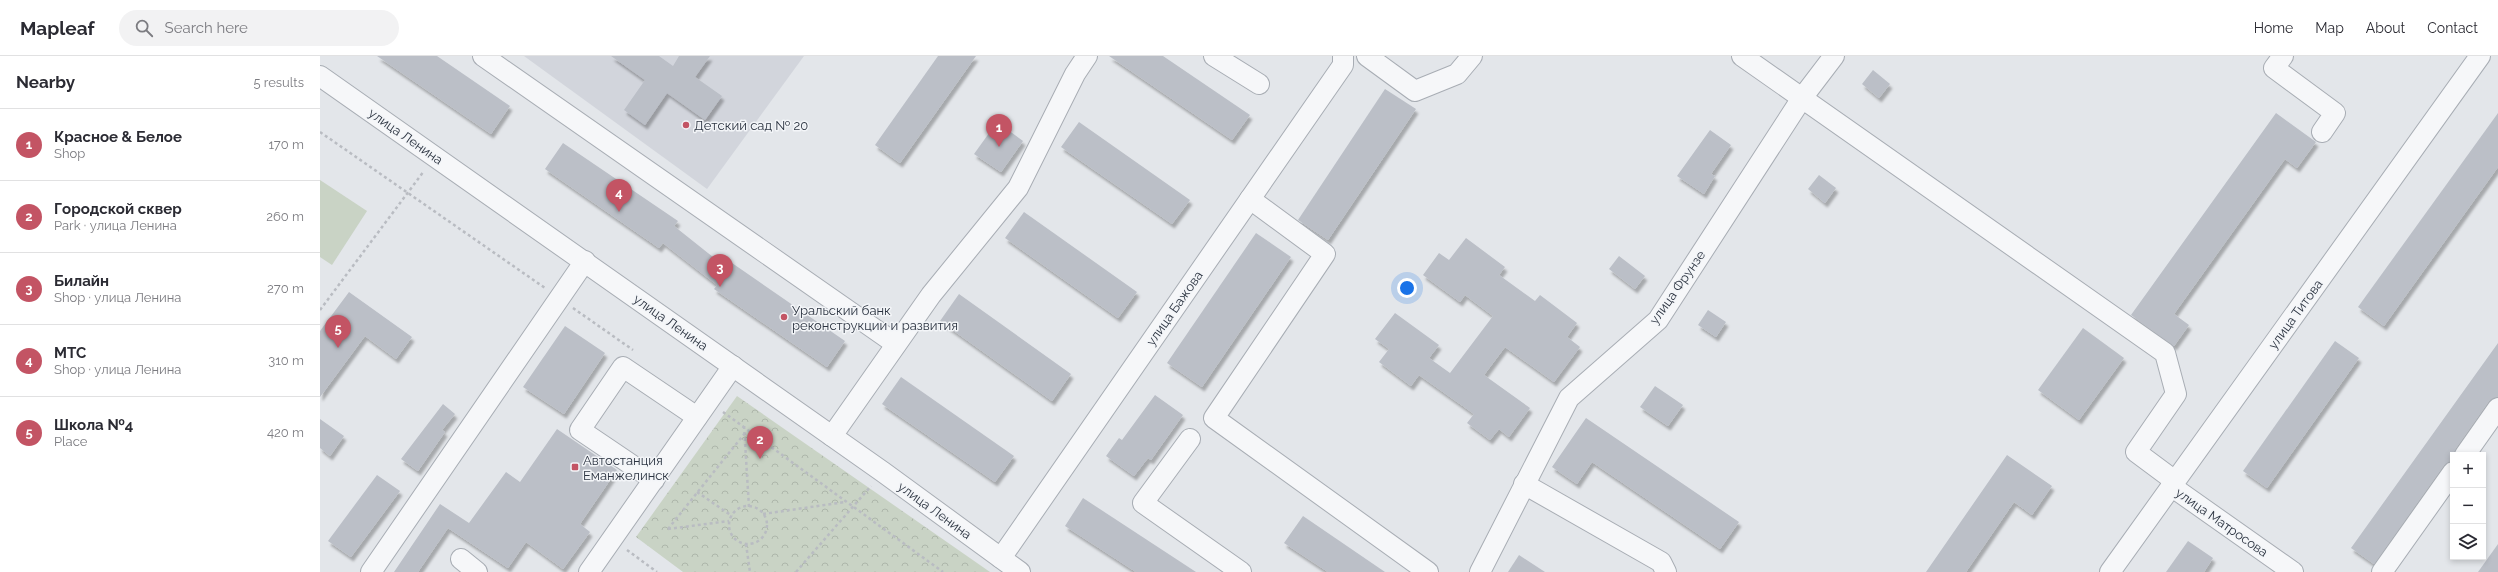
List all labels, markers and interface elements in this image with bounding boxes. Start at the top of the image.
search box [119,10,399,46]
text: Mapleaf [20,17,95,39]
icon: search [133,17,155,39]
text: Search here [165,19,248,37]
text: Home [2254,20,2293,36]
text: Map [2315,20,2344,36]
text: About [2366,20,2405,36]
text: Contact [2427,20,2478,36]
text: Nearby [16,72,75,92]
text: 5 results [253,75,304,90]
street label: улица Ленина [366,105,446,168]
pin: 1 [986,114,1012,147]
place label: Детский сад № 20 [694,118,808,133]
marker: Детский сад № 20 [681,120,691,130]
text: Красное & Белое [54,128,182,146]
text: 1 [26,137,32,152]
text: 170 m [268,137,304,152]
text: Shop [54,146,85,161]
pin: 4 [606,179,632,212]
text: Городской сквер [54,200,182,218]
text: 2 [25,209,33,224]
text: 260 m [266,209,304,224]
text: Park · улица Ленина [54,218,177,233]
street label: улица Фрунзе [1646,247,1709,327]
pin: 3 [707,254,733,287]
street label: улица Бажова [1143,268,1206,349]
text: Билайн [54,272,109,290]
street label: улица Титова [2265,277,2326,352]
your location [1397,278,1417,298]
text: 3 [25,281,33,296]
text: 270 m [267,281,304,296]
text: Shop · улица Ленина [54,290,181,305]
street label: улица Ленина [631,291,711,354]
place label: Уральский банк реконструкции и развития [792,303,958,333]
marker: Уральский банк реконструкции и развития [779,312,789,322]
pin: 5 [325,315,351,348]
text: МТС [54,344,86,362]
text: 4 [25,353,33,368]
text: 310 m [268,353,304,368]
text: Shop · улица Ленина [54,362,181,377]
text: Школа №4 [54,416,133,434]
text: 5 [25,425,33,440]
text: 420 m [267,425,304,440]
pin: 2 [747,426,773,459]
text: Place [54,434,87,449]
map controls [2450,452,2486,560]
button: + [2450,452,2486,488]
place label: Автостанция Еманжелинск [583,453,669,483]
marker: Автостанция Еманжелинск [570,462,580,472]
street label: улица Ленина [895,479,974,542]
street label: улица Матросова [2173,485,2271,560]
button: − [2450,488,2486,524]
button: layers [2450,524,2486,560]

